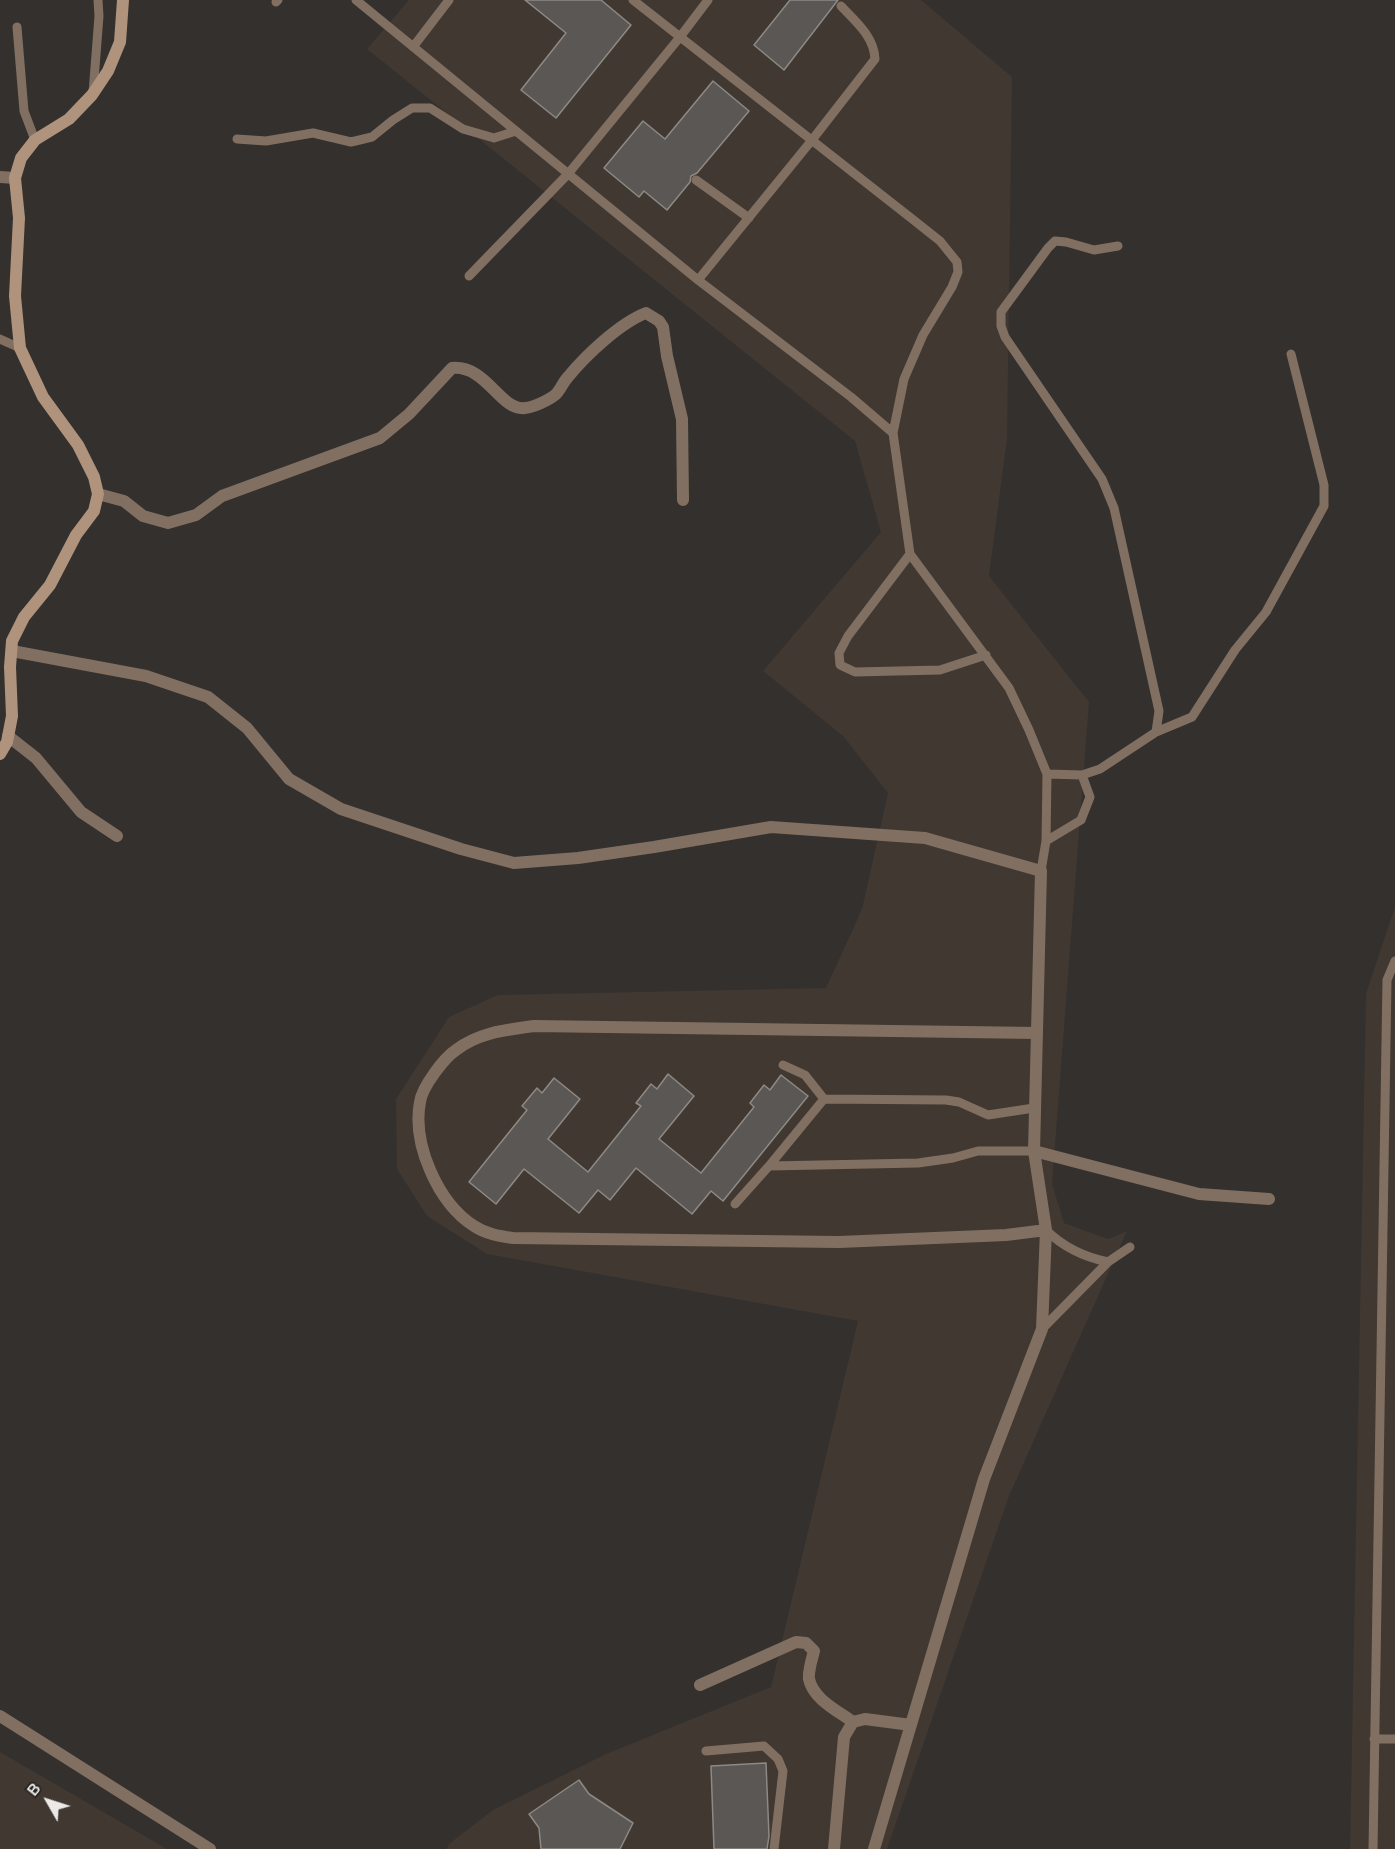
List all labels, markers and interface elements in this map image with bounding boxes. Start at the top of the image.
north arrow [18,1771,78,1831]
text: B [22,1778,46,1801]

